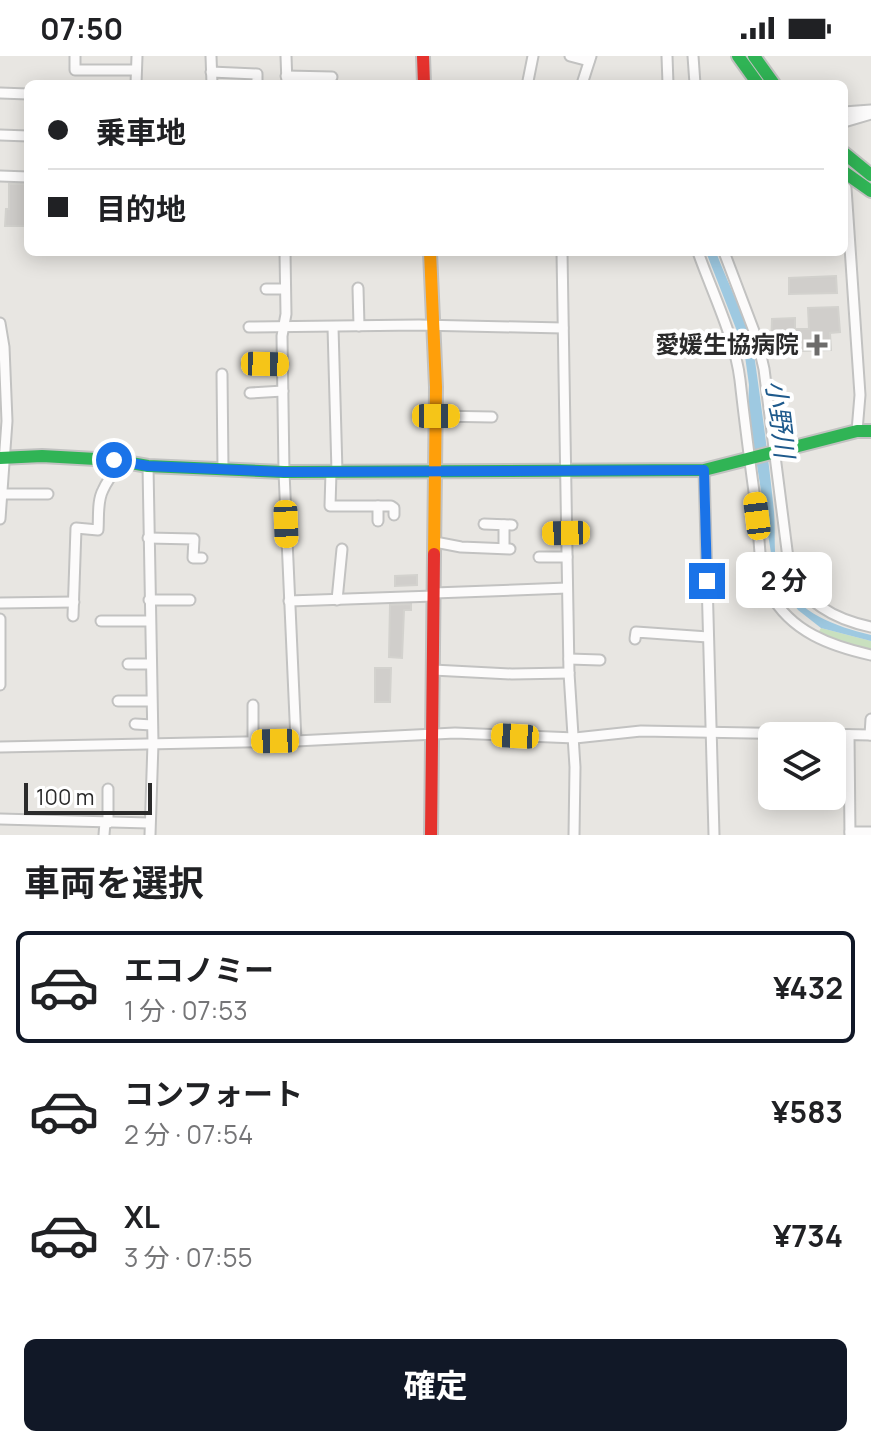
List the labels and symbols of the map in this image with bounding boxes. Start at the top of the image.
place label: 愛媛生協病院 [655,327,799,360]
marker: 愛媛生協病院 [806,334,828,356]
car [241,352,289,376]
water label: 小野川 [758,378,804,463]
car [412,404,460,428]
route start [96,442,132,478]
car [742,491,772,541]
car [273,500,299,548]
car [542,521,590,545]
callout: 2 分 [735,553,831,609]
route end [689,563,725,599]
car [490,723,540,749]
car [251,729,299,753]
scale bar [24,779,152,815]

